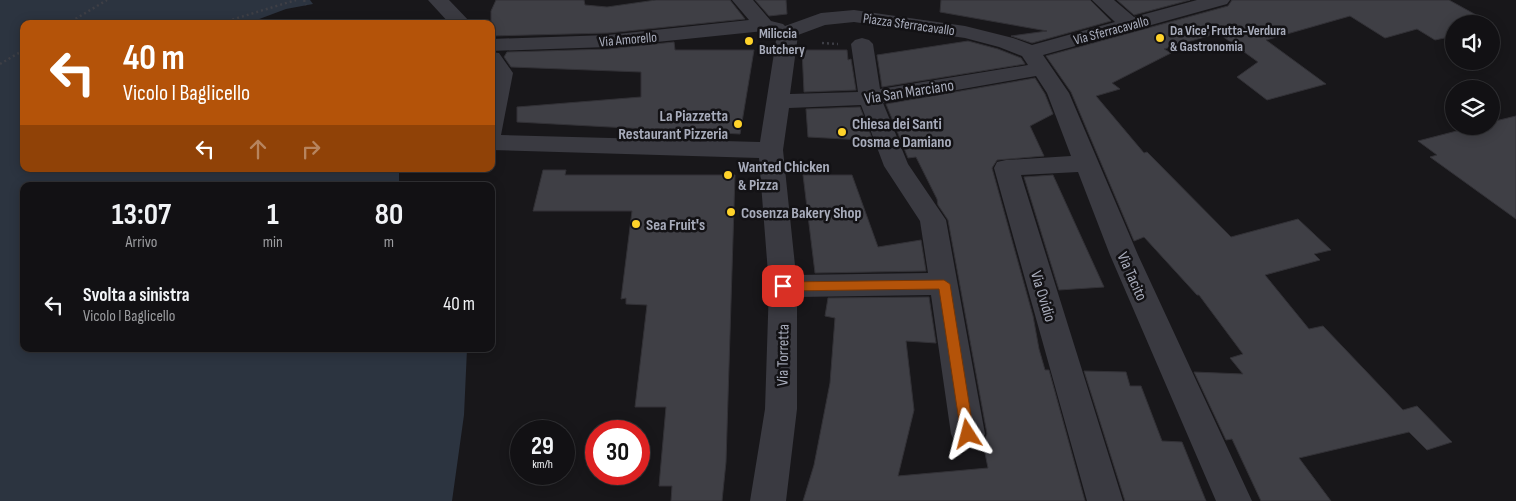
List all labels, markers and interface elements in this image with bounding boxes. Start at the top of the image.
street label: Piazza Sferracavallo [862,10,956,39]
street label: Via Sferracavallo [1072,12,1151,49]
map controls [1445,15,1500,135]
button: sound [1445,15,1500,70]
place label: Da Vice' Frutta-Verdura & Gastronomia [1170,22,1286,55]
place label: Miliccia Butchery [759,25,805,58]
street label: Via Amorello [598,28,658,50]
marker: Da Vice' Frutta-Verdura & Gastronomia [1154,32,1166,44]
marker: Miliccia Butchery [743,35,755,47]
text: 40 m [123,37,185,80]
icon: left [40,40,105,105]
street label: Via San Marciano [863,76,955,109]
text: Vicolo I Baglicello [123,80,250,107]
button: layers [1445,80,1500,135]
place label: La Piazzetta Restaurant Pizzeria [618,107,728,144]
place label: Chiesa dei Santi Cosma e Damiano [852,115,951,152]
marker: La Piazzetta Restaurant Pizzeria [732,118,744,130]
marker: Chiesa dei Santi Cosma e Damiano [836,126,848,138]
icon: left [191,135,219,163]
icon: ahead [244,135,272,163]
icon: right [297,135,325,163]
place label: Wanted Chicken & Pizza [738,158,830,195]
marker: Wanted Chicken & Pizza [722,169,734,181]
text: 13:07 [112,197,171,233]
text: 1 [267,197,279,233]
text: 80 [375,197,403,233]
place label: Cosenza Bakery Shop [741,204,861,223]
marker: Cosenza Bakery Shop [725,206,737,218]
place label: Sea Fruit's [646,216,705,235]
marker: Sea Fruit's [630,218,642,230]
text: Arrivo [125,233,157,252]
text: min [263,233,283,252]
text: m [384,233,394,252]
street label: Via Tacito [1113,249,1151,304]
pin [762,265,804,307]
street label: Via Ovidio [1026,269,1059,324]
icon: arrive [769,272,797,300]
text: Svolta a sinistra [83,284,190,307]
icon: left [40,291,68,319]
text: 40 m [443,293,475,316]
text: Vicolo I Baglicello [83,307,175,326]
street label: Via Torretta [773,324,794,386]
position arrow [941,407,993,459]
speed limit sign: 30 [585,420,650,485]
text: 29 [531,431,554,462]
text: km/h [532,457,553,472]

